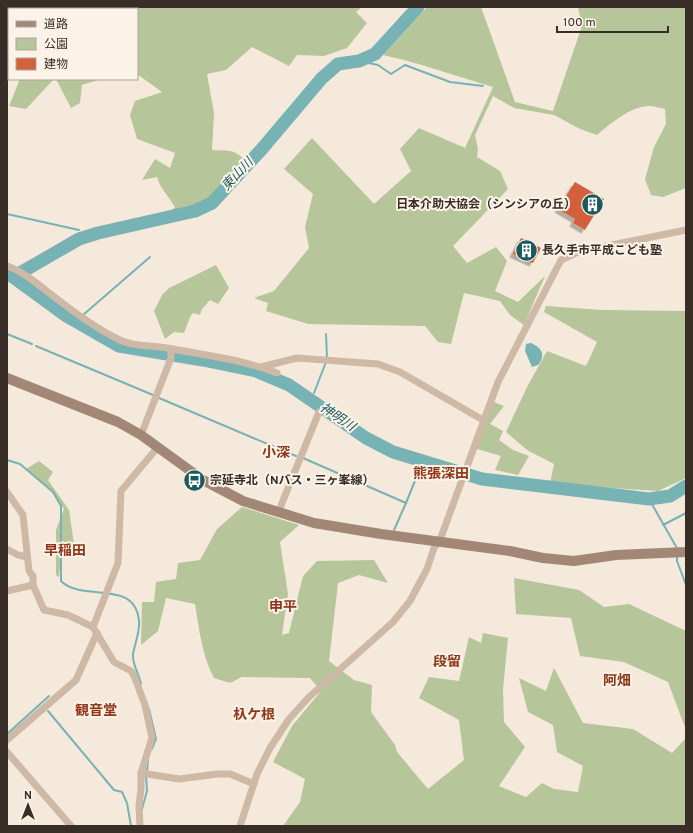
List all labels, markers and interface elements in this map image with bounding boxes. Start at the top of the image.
legend [8,8,138,80]
scale bar [557,8,668,34]
text: 100 m [563,15,596,31]
text: 道路 [44,17,68,33]
text: 公園 [44,37,68,53]
text: 建物 [44,57,68,73]
water label: 東山川 [219,154,259,195]
building icon: 日本介助犬協会（シンシアの丘） [579,192,605,218]
place label: 日本介助犬協会（シンシアの丘） [396,197,576,213]
building icon: 長久手市平成こども塾 [514,238,540,264]
place label: 長久手市平成こども塾 [542,243,662,259]
water label: 神明川 [316,400,359,437]
district label: 小深 [262,445,290,462]
district label: 熊張深田 [413,465,469,483]
bus stop icon: 宗延寺北（Nバス・三ヶ峯線） [182,468,208,494]
place label: 宗延寺北（Nバス・三ヶ峯線） [210,473,375,489]
district label: 早稲田 [44,543,86,560]
district label: 申平 [269,599,297,616]
district label: 段留 [433,653,461,671]
district label: 阿畑 [603,673,631,690]
district label: 観音堂 [75,703,117,720]
district label: 杁ケ根 [233,707,275,724]
north arrow [8,785,48,825]
text: N [24,789,32,803]

